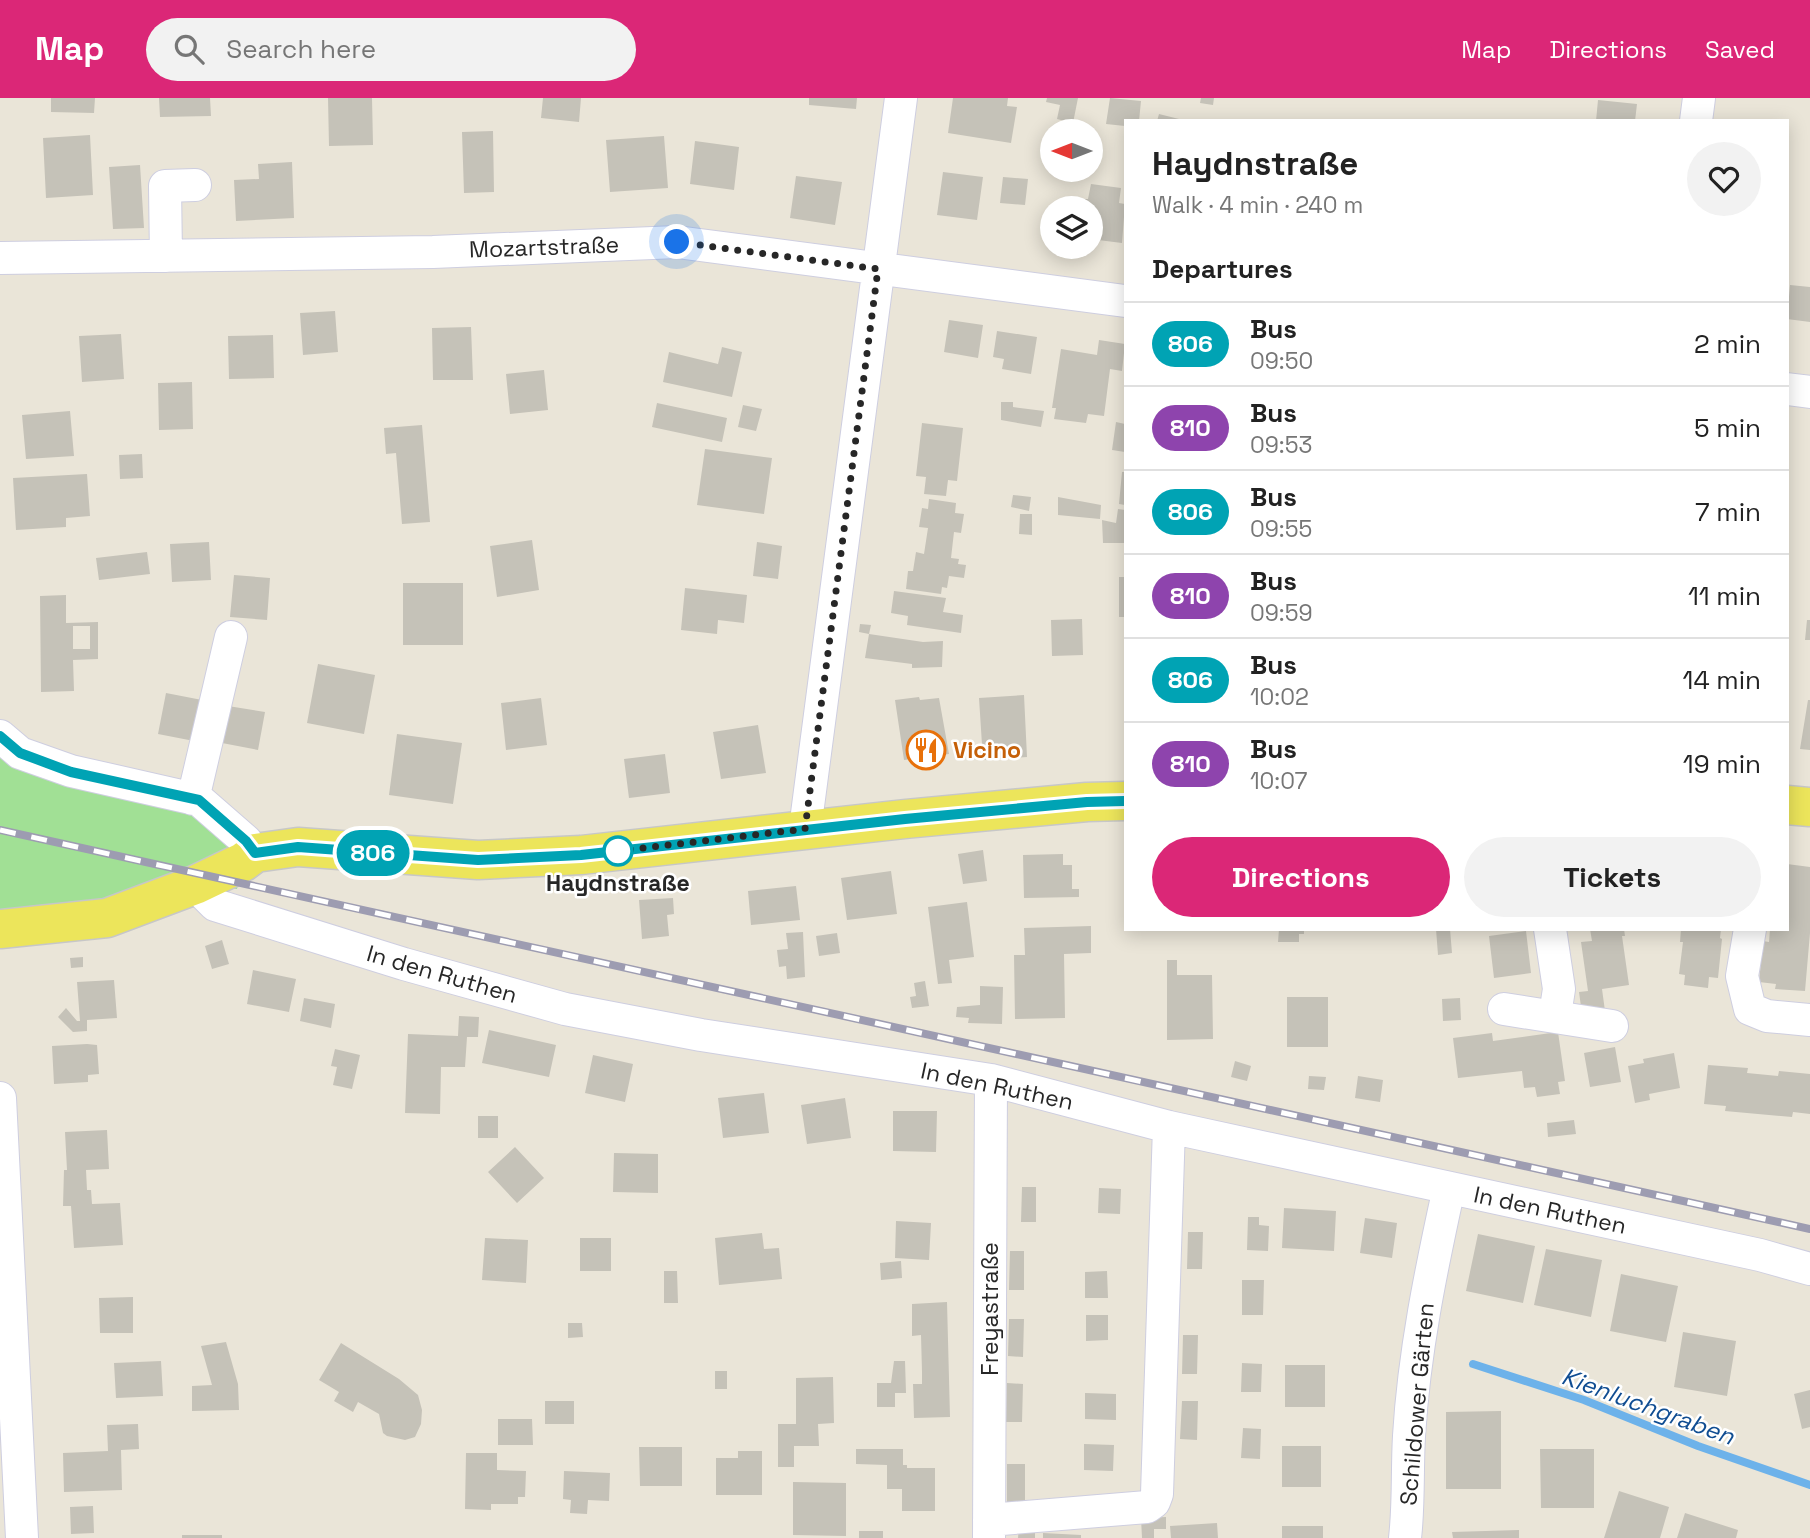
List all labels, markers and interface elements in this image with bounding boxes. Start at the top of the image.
search box [146,18,636,81]
text: Map [35,28,104,70]
icon: search [170,30,208,68]
text: Search here [226,32,376,66]
text: Map [1461,34,1511,65]
text: Directions [1549,34,1667,65]
text: Saved [1705,34,1775,65]
north arrow [1040,119,1102,182]
map controls [1040,119,1103,259]
button: heart [1687,142,1761,216]
text: Haydnstraße [1152,143,1358,185]
text: Walk · 4 min · 240 m [1152,190,1363,220]
button: layers [1040,196,1103,259]
your location [659,224,694,259]
street label: Mozartstraße [468,229,620,265]
text: Departures [1152,252,1293,286]
text: Bus [1250,312,1297,346]
text: 2 min [1694,327,1761,361]
text: 806 [1168,328,1213,359]
text: 09:50 [1250,346,1313,376]
text: Bus [1250,396,1297,430]
text: 5 min [1694,411,1761,445]
text: 810 [1170,412,1211,443]
text: 09:53 [1250,430,1312,460]
text: Bus [1250,480,1297,514]
text: 7 min [1695,495,1761,529]
text: 806 [1168,496,1213,527]
text: 09:55 [1250,514,1312,544]
text: Bus [1250,564,1297,598]
text: 11 min [1688,579,1761,613]
text: 810 [1170,580,1211,611]
text: 09:59 [1250,598,1313,628]
text: Bus [1250,648,1297,682]
text: 14 min [1683,663,1761,697]
text: 806 [1168,664,1213,695]
text: 10:02 [1250,682,1309,712]
restaurant icon: Vicino [905,729,947,771]
text: Bus [1250,732,1297,766]
place label: Vicino [953,735,1021,765]
text: 19 min [1683,747,1761,781]
text: 810 [1170,748,1211,779]
text: 10:07 [1250,766,1307,796]
line badge: 806 [333,830,413,876]
marker: Haydnstraße [603,836,633,866]
text: 806 [351,837,395,868]
button: Directions [1152,837,1450,917]
button: Tickets [1464,837,1761,917]
place label: Haydnstraße [546,868,690,898]
street label: In den Ruthen [363,938,521,1010]
street label: In den Ruthen [918,1055,1076,1117]
street label: In den Ruthen [1471,1179,1629,1241]
street label: Freyastraße [975,1242,1005,1376]
street label: Schildower Gärten [1393,1301,1441,1507]
water label: Kienluchgraben [1558,1360,1740,1452]

